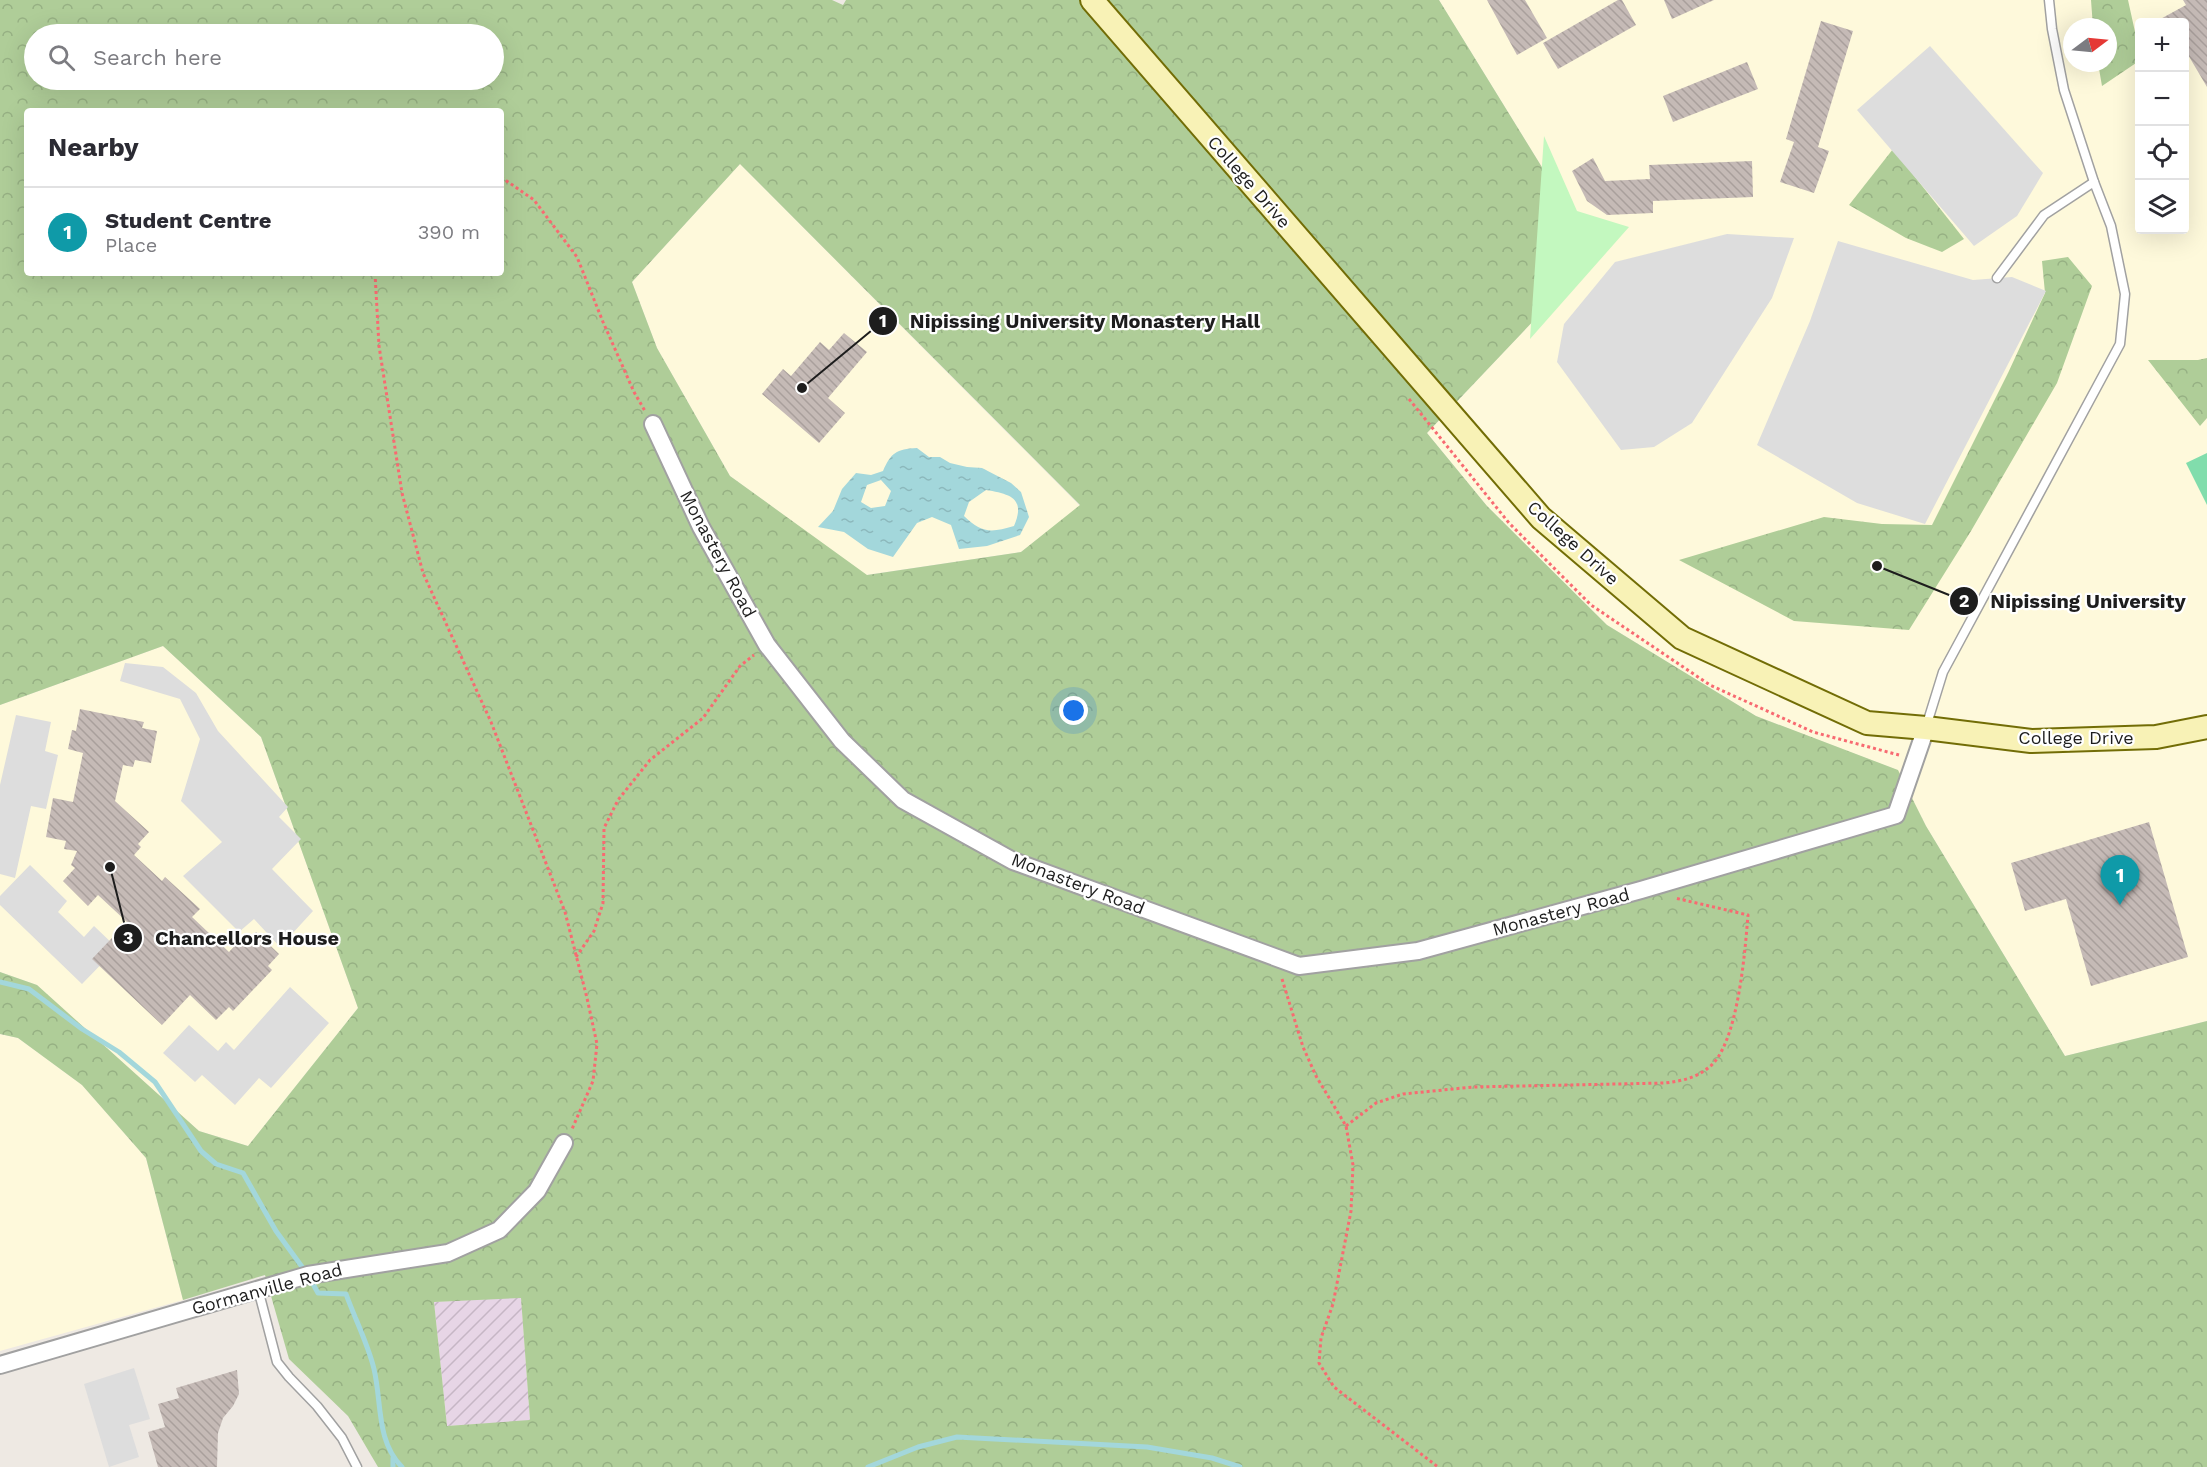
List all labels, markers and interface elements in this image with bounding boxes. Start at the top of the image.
north arrow [2063,18,2117,72]
map controls [2135,18,2189,234]
button: + [2135,18,2189,72]
search box [24,24,504,90]
icon: search [45,41,78,74]
text: Search here [93,45,222,70]
button: − [2135,72,2189,126]
button: locate [2135,126,2189,180]
street label: College Drive [1204,131,1295,232]
text: Nearby [48,132,139,162]
button: layers [2135,180,2189,234]
text: Student Centre [105,208,271,233]
text: 1 [63,220,72,244]
text: 390 m [418,220,480,244]
text: Place [105,233,157,257]
callout: Nipissing University Monastery Hall [868,302,1273,340]
text: Nipissing University Monastery Hall [910,309,1261,333]
text: 1 [879,310,887,331]
street label: Monastery Road [676,487,761,621]
street label: College Drive [1523,496,1623,589]
callout: Nipissing University [1949,582,2198,620]
text: Nipissing University [1990,589,2186,613]
text: 2 [1959,590,1969,611]
your location [1059,696,1088,725]
street label: College Drive [2018,727,2134,748]
street label: Monastery Road [1009,848,1148,919]
pin: 1 [2100,856,2140,905]
street label: Monastery Road [1490,883,1632,940]
callout: Chancellors House [113,919,351,957]
text: Chancellors House [155,926,339,950]
text: 3 [123,927,133,948]
street label: Gormanville Road [189,1258,344,1319]

